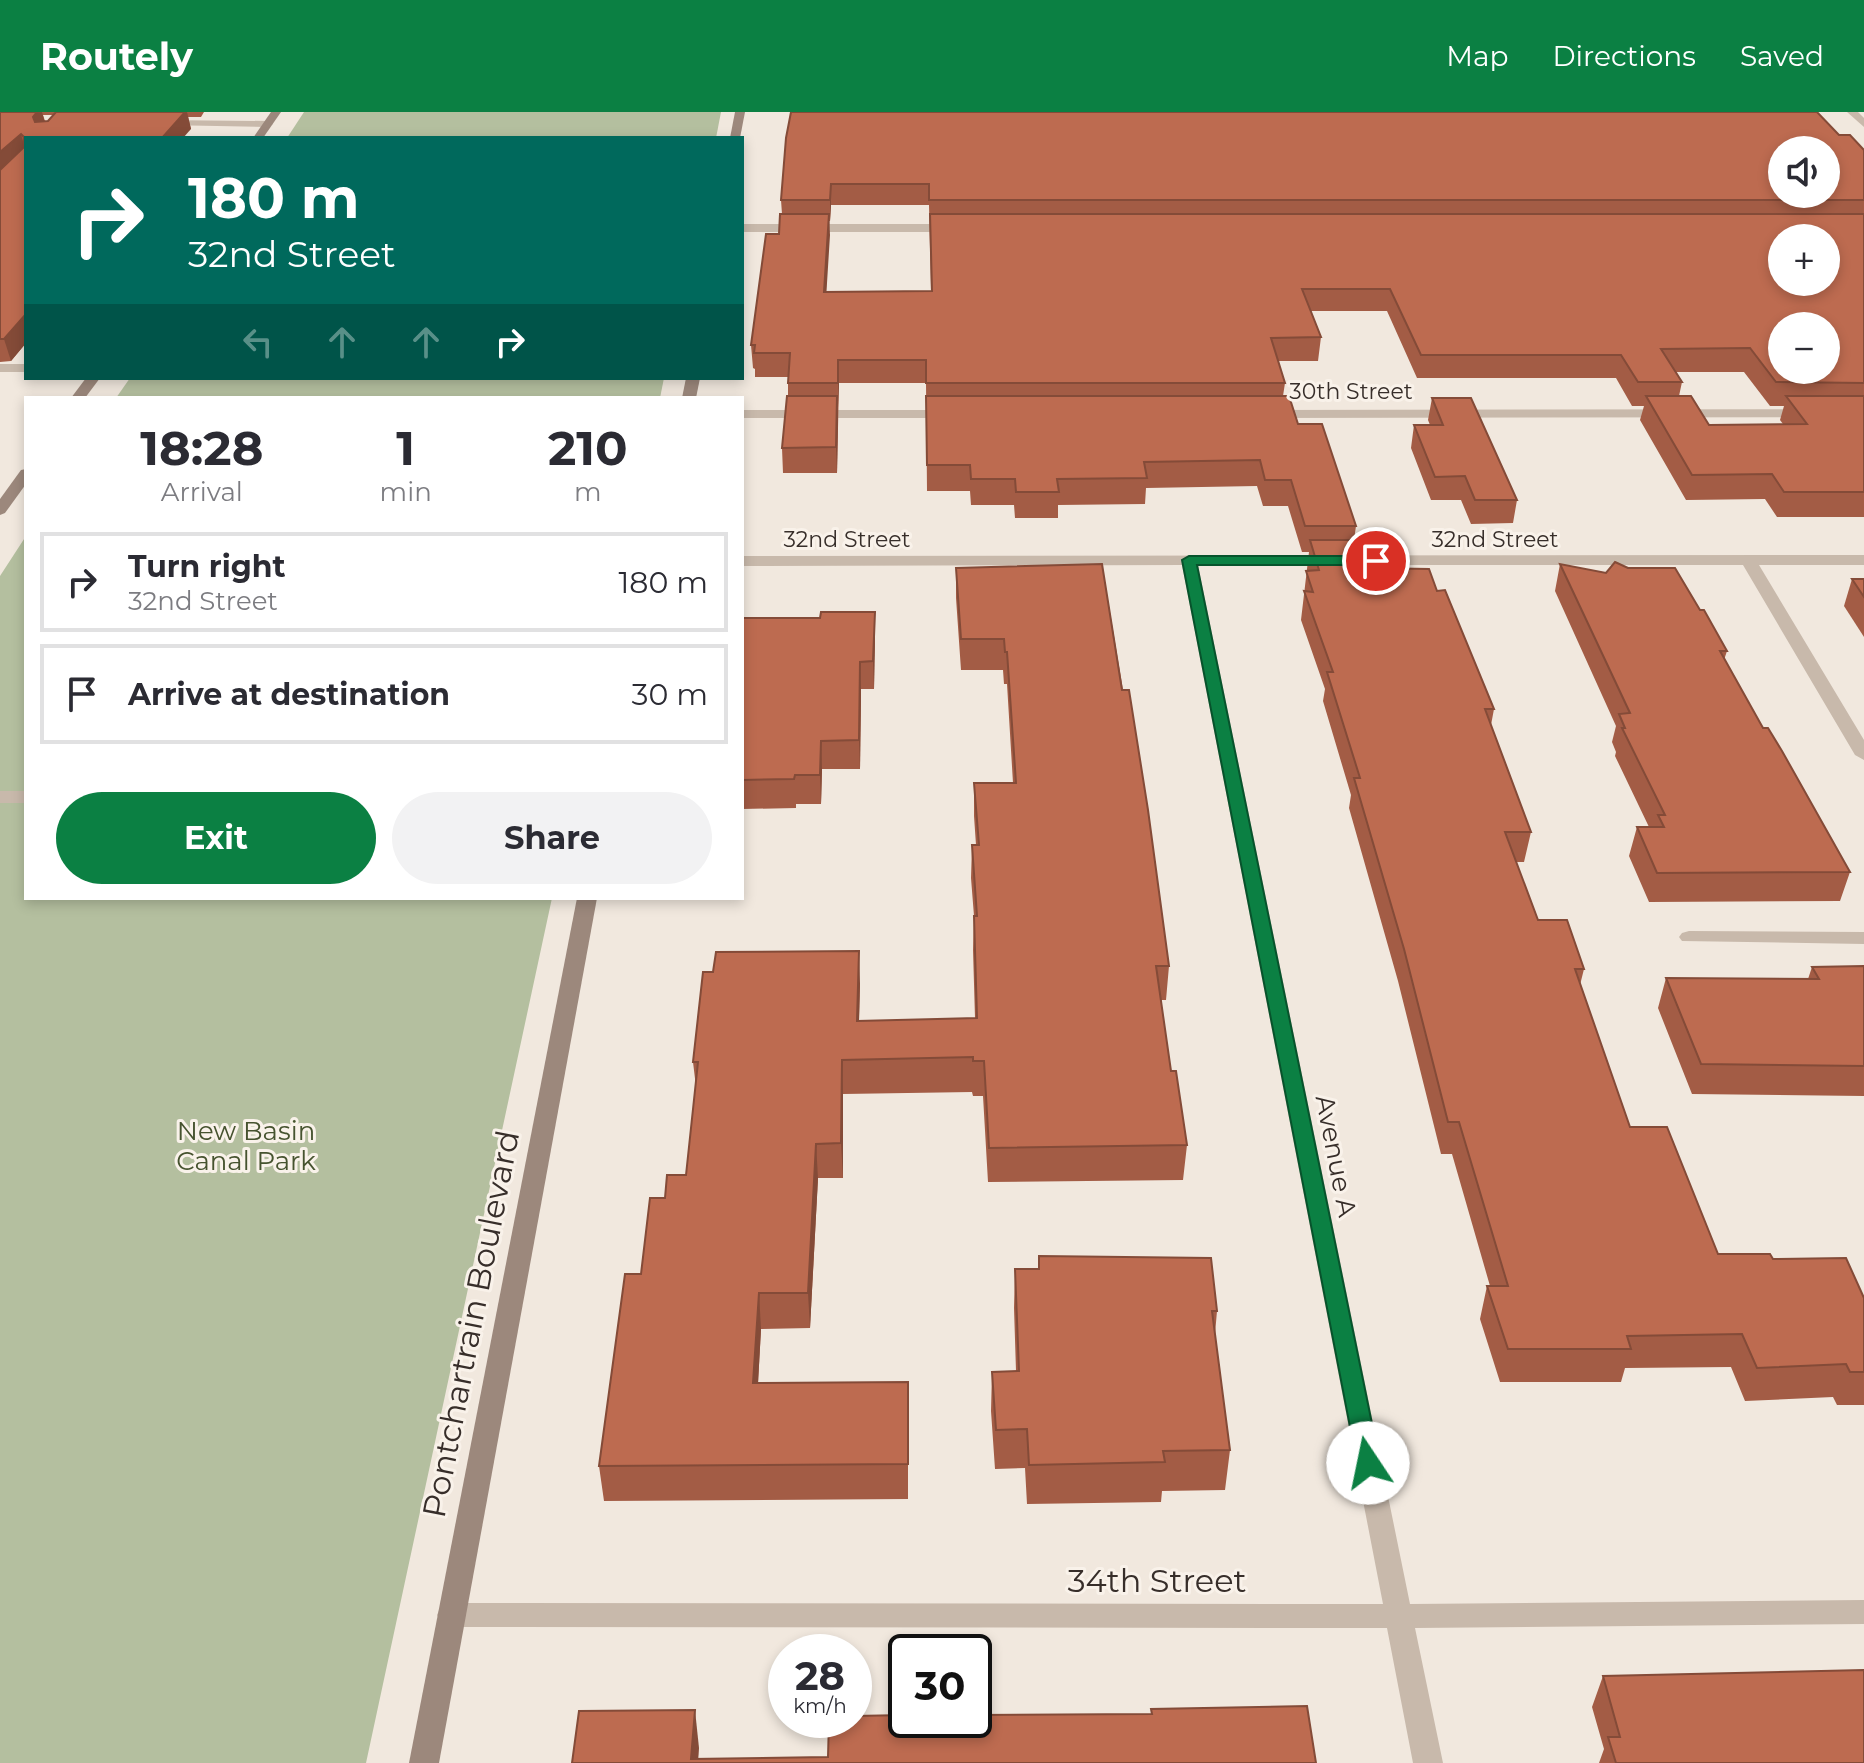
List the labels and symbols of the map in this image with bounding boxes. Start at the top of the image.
street label: 30th Street [1289,378,1413,405]
street label: 32nd Street [784,526,910,553]
street label: 32nd Street [1432,526,1558,553]
pin [1342,527,1410,595]
street label: Avenue A [1309,1092,1364,1220]
park label: New Basin Canal Park [176,1115,316,1177]
street label: Pontchartrain Boulevard [414,1127,527,1521]
position arrow [1326,1421,1410,1505]
street label: 34th Street [1068,1561,1246,1600]
speed limit sign: 30 [888,1634,992,1738]

